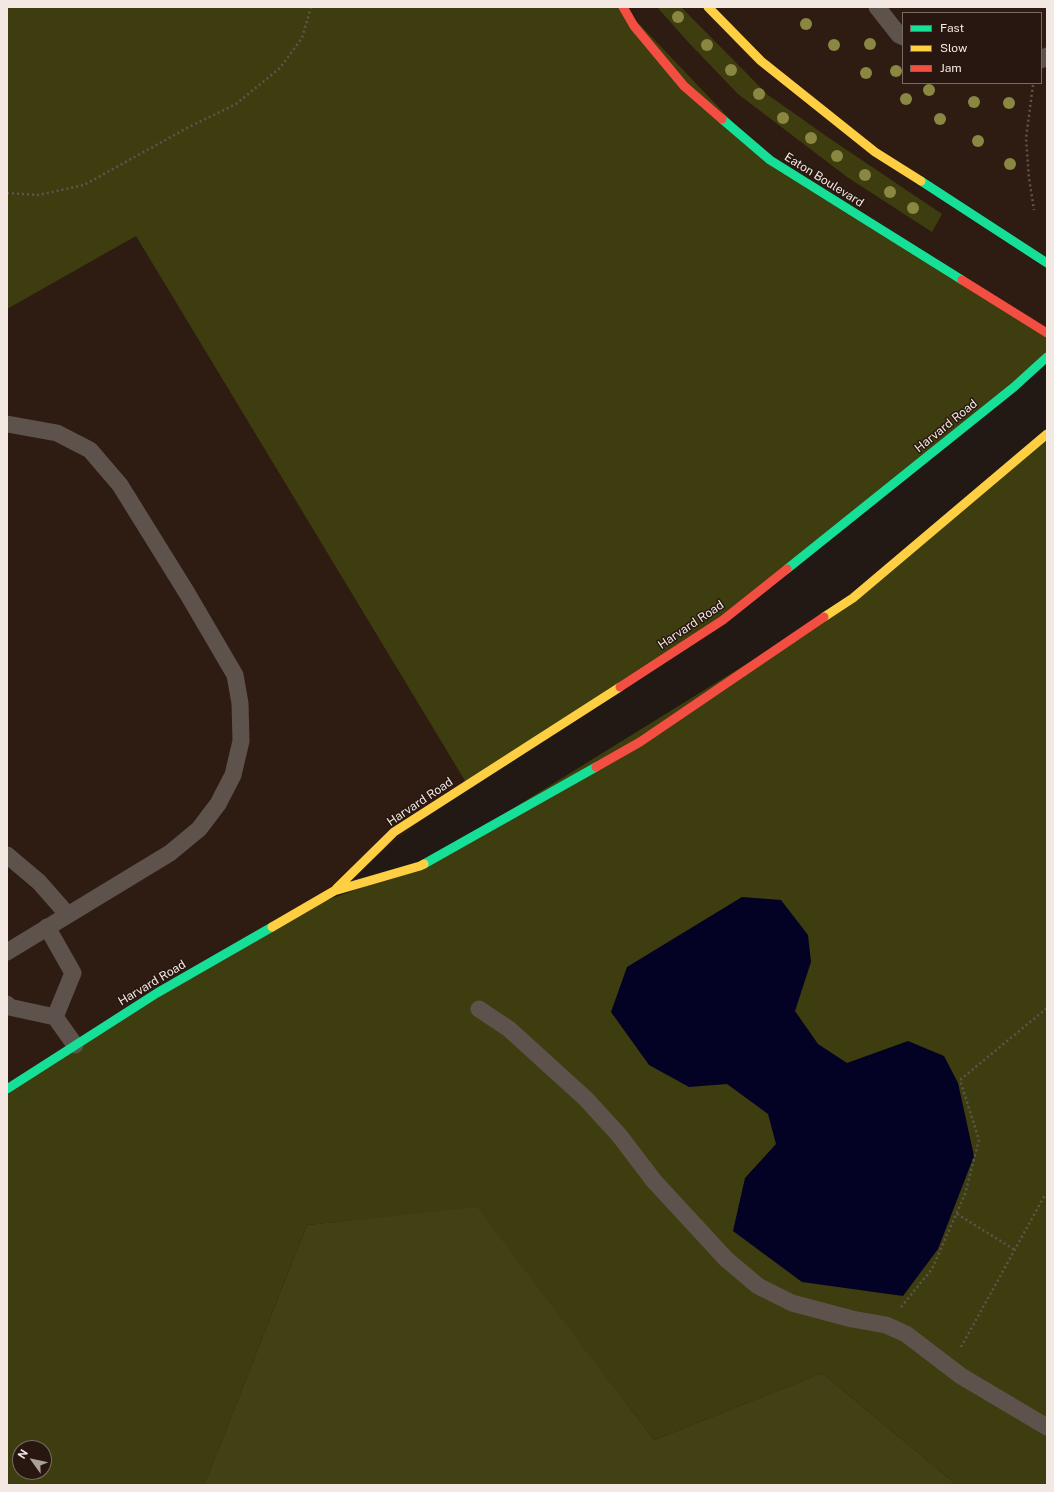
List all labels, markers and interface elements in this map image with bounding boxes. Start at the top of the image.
legend [902,12,1042,84]
text: Fast [940,21,964,35]
text: Slow [940,41,967,55]
text: Jam [940,61,962,75]
street label: Eaton Boulevard [782,150,866,210]
street label: Harvard Road [912,396,980,456]
street label: Harvard Road [655,598,727,652]
street label: Harvard Road [384,775,456,829]
street label: Harvard Road [116,957,188,1009]
north arrow [12,1440,52,1480]
text: N [15,1447,30,1461]

